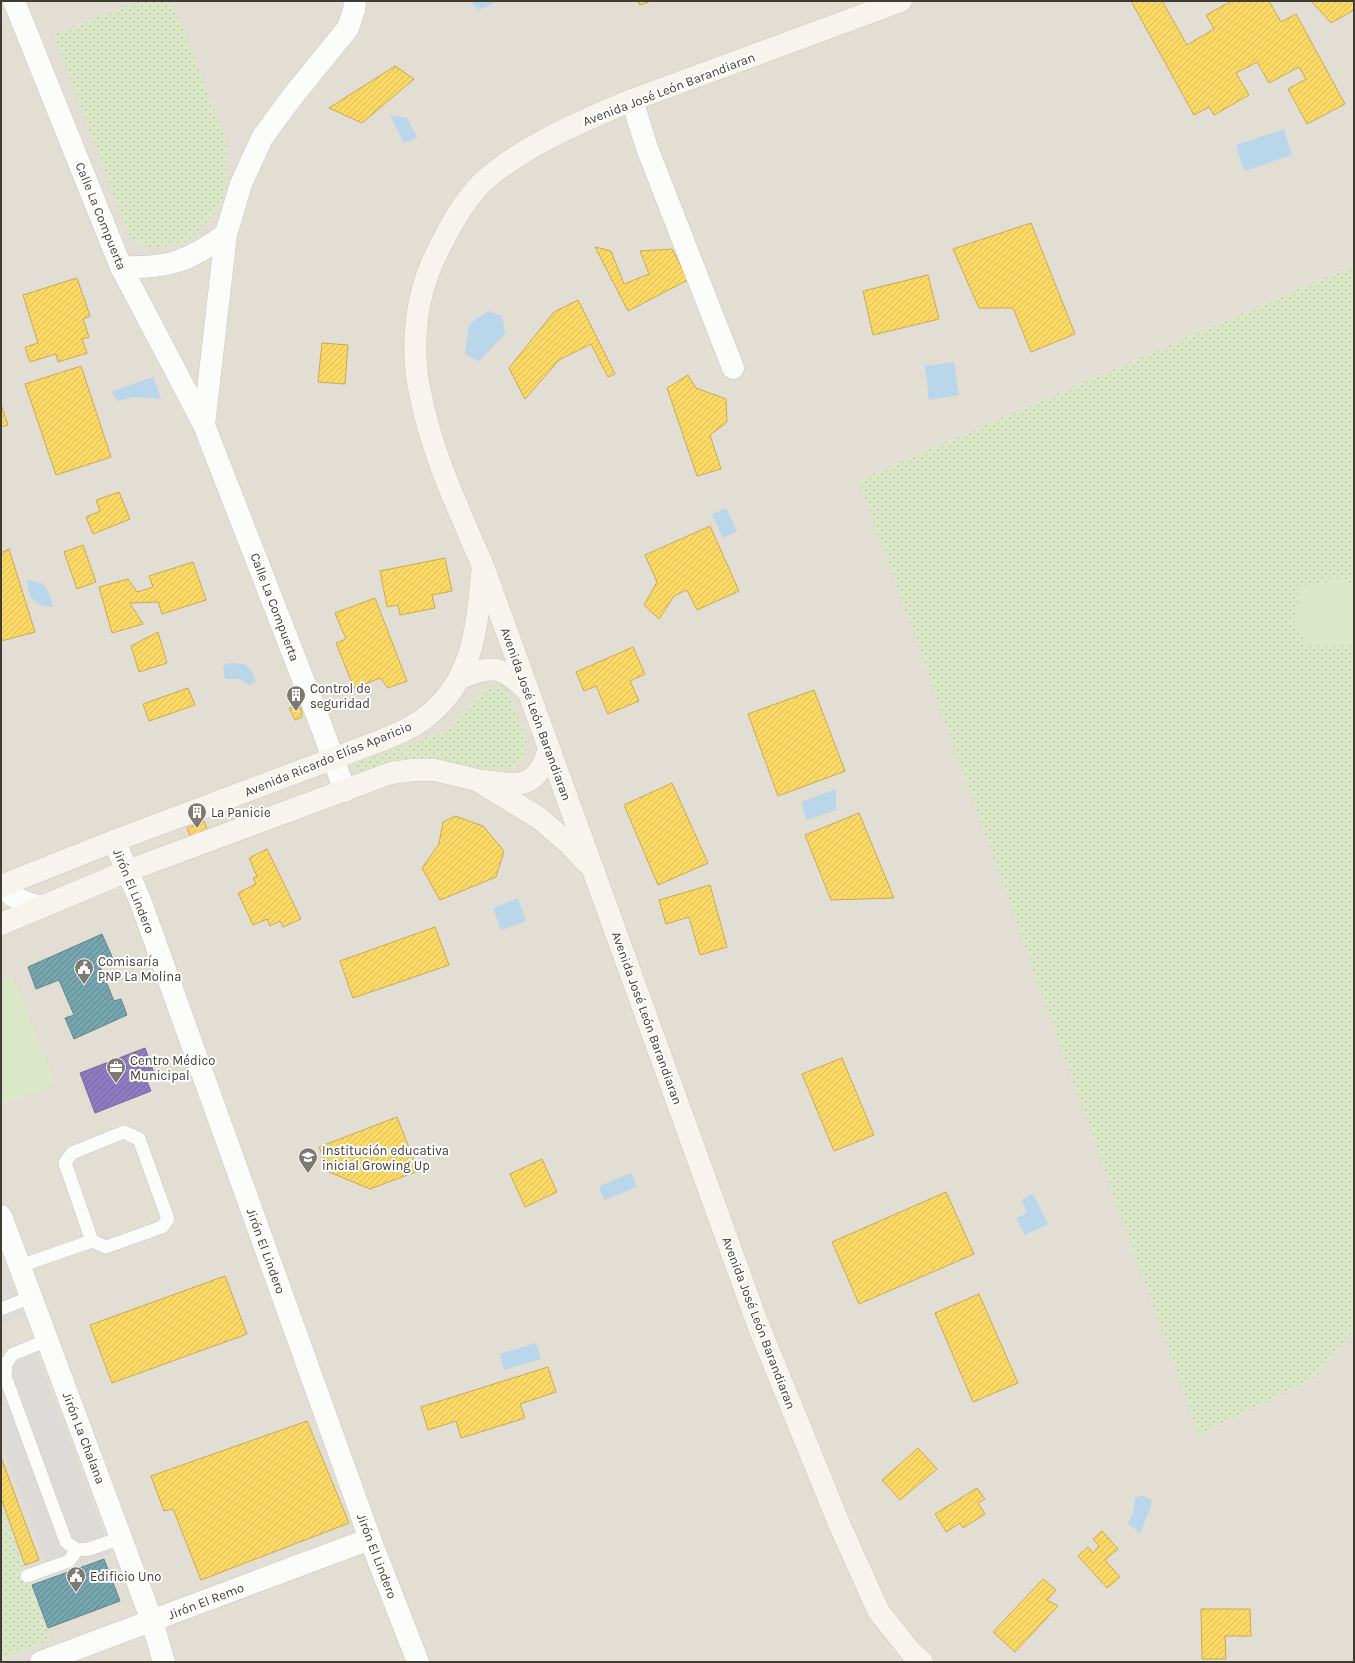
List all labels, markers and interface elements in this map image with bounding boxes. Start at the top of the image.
street label: Avenida José León Barandiaran [581,49,757,129]
street label: Calle La Compuerta [73,160,129,272]
street label: Calle La Compuerta [247,551,303,663]
street label: Avenida José León Barandiaran [498,625,574,803]
place label: Control de seguridad [310,681,371,711]
building icon: Control de seguridad [285,684,307,712]
street label: Avenida Ricardo Elías Aparicio [242,719,414,799]
building icon: La Panicie [186,801,208,829]
place label: La Panicie [211,805,271,820]
street label: Jirón El Lindero [110,847,158,935]
street label: Avenida José León Barandiaran [609,929,685,1107]
place label: Comisaría PNP La Molina [98,954,181,984]
public building icon: Comisaría PNP La Molina [73,957,95,985]
place label: Centro Médico Municipal [130,1053,215,1083]
office icon: Centro Médico Municipal [105,1056,127,1084]
place label: Institución educativa inicial Growing Up [322,1143,449,1173]
school or university icon: Institución educativa inicial Growing Up [297,1146,319,1174]
street label: Jirón El Lindero [244,1206,288,1296]
street label: Avenida José León Barandiaran [719,1235,799,1411]
street label: Jirón La Chalana [60,1390,108,1486]
street label: Jirón El Lindero [354,1511,400,1601]
public building icon: Edificio Uno [65,1565,87,1593]
place label: Edificio Uno [90,1569,161,1584]
street label: Jirón El Remo [166,1580,246,1622]

